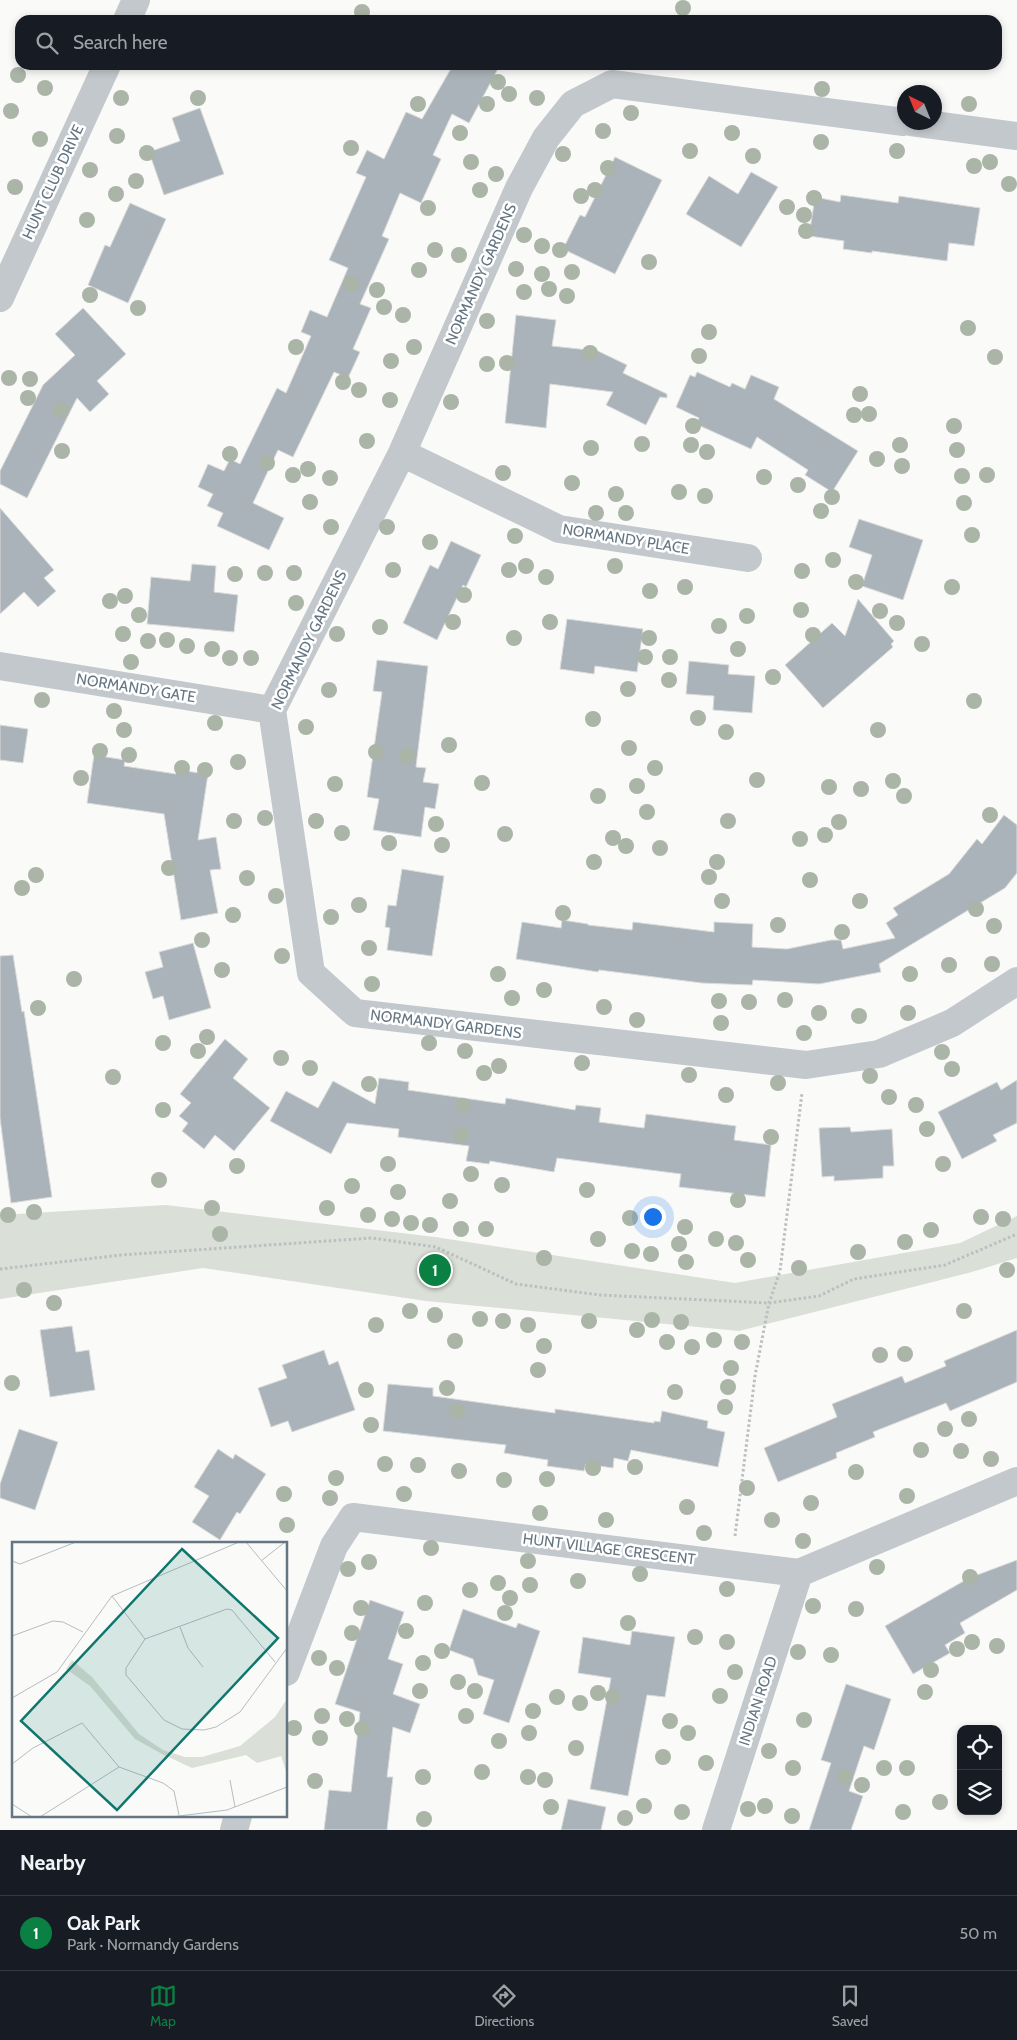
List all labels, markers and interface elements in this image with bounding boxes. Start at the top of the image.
search box [15,15,1002,70]
icon: search [33,29,61,57]
text: Search here [73,31,167,54]
north arrow [897,85,942,130]
street label: HUNT CLUB DRIVE [19,122,87,242]
street label: NORMANDY GARDENS [442,201,520,347]
street label: NORMANDY PLACE [561,520,691,558]
street label: NORMANDY GARDENS [268,567,351,712]
street label: NORMANDY GATE [75,670,197,706]
street label: NORMANDY GARDENS [369,1006,523,1042]
your location [640,1204,666,1230]
pin: 1 [419,1251,451,1289]
street label: HUNT VILLAGE CRESCENT [522,1529,696,1569]
inset map [12,1542,288,1818]
street label: INDIAN ROAD [735,1654,781,1748]
map controls [957,1725,1002,1815]
button: locate [957,1725,1002,1770]
button: layers [957,1770,1002,1815]
text: Nearby [20,1850,86,1875]
text: Oak Park [67,1912,140,1935]
text: 1 [33,1924,39,1943]
text: 50 m [960,1924,997,1943]
text: Park · Normandy Gardens [67,1935,239,1954]
tab: Map [149,1982,177,2030]
tab: Directions [474,1982,534,2030]
tab: Saved [832,1982,868,2030]

